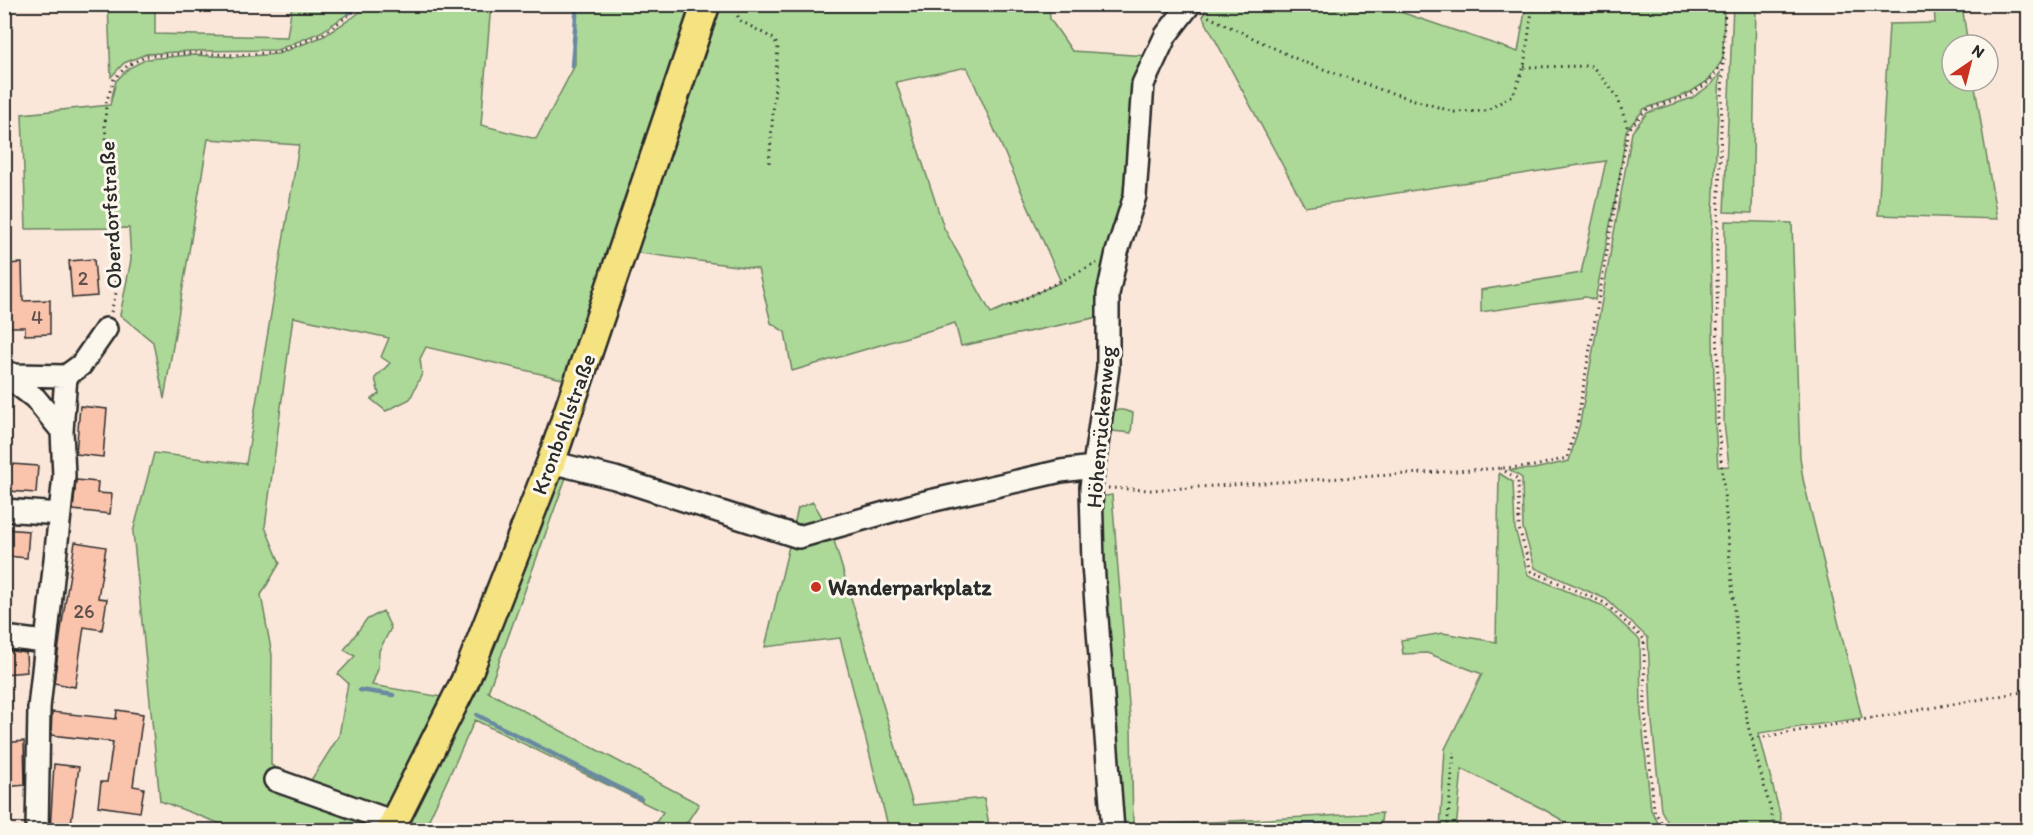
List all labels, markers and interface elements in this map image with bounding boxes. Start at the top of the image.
north arrow [1940,33,2000,93]
text: N [1968,40,1988,62]
street label: Oberdorfstraße [93,140,128,290]
house number: 2 [78,266,89,290]
house number: 4 [31,305,43,329]
street label: Höhenrückenweg [1080,344,1121,509]
street label: Kronbohlstraße [525,350,601,498]
place label: Wanderparkplatz [828,574,992,601]
marker: Wanderparkplatz [809,580,823,594]
house number: 26 [73,599,95,623]

